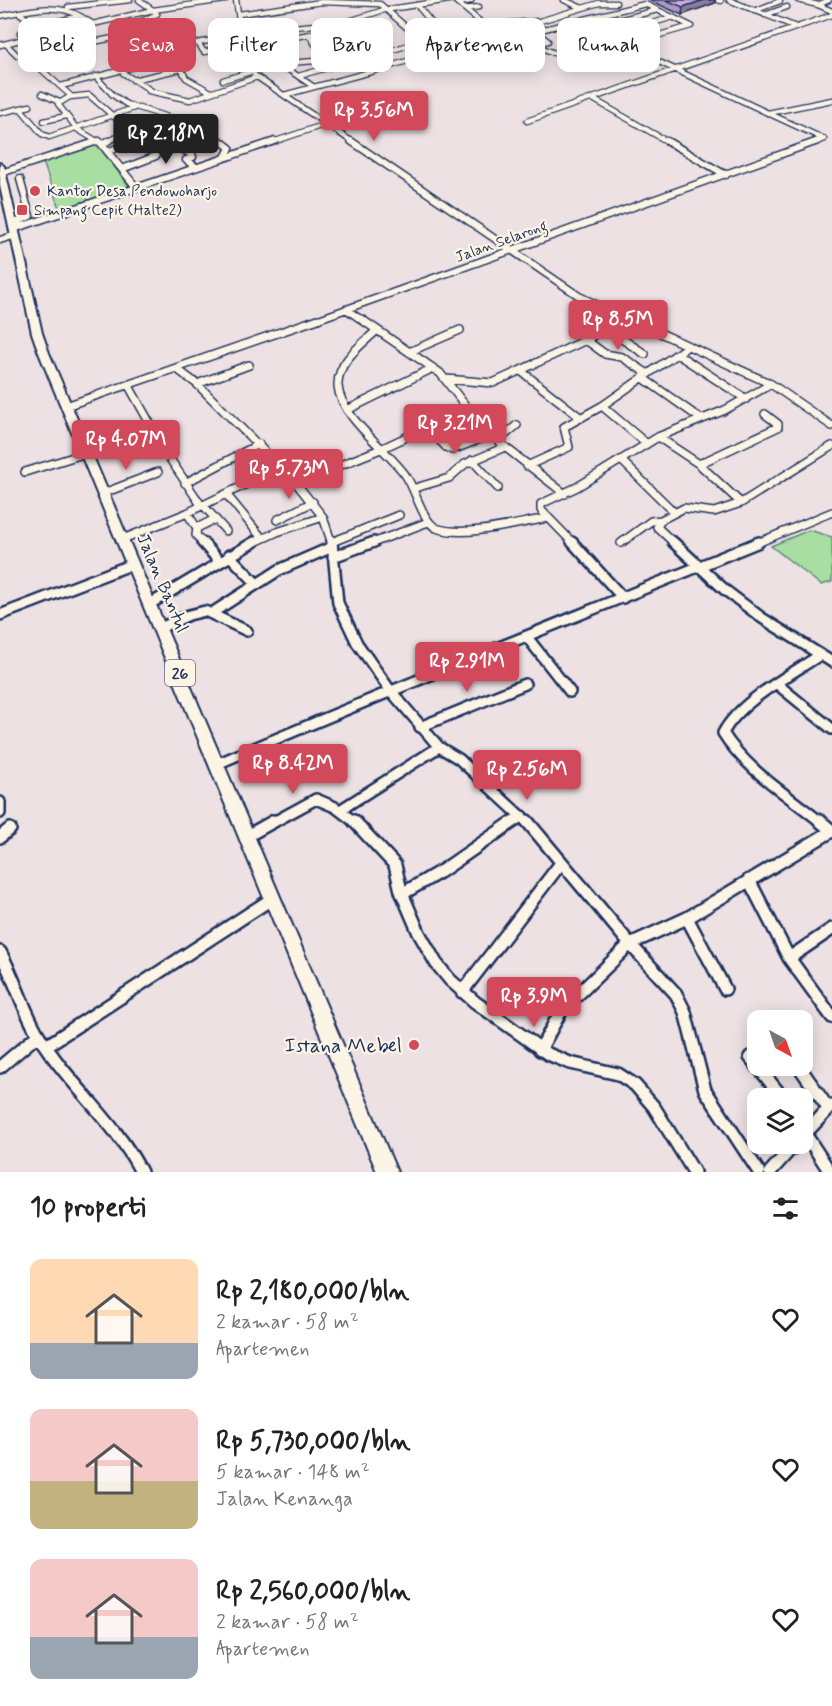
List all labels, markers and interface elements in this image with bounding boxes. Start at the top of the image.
chip: Beli [18,18,96,72]
chip: Sewa [108,18,196,72]
chip: Filter [208,18,299,72]
chip: Baru [311,18,393,72]
chip: Apartemen [405,18,545,72]
chip: Rumah [557,18,660,72]
pin: Rp 3.56M [312,91,436,142]
text: Rp 3.56M [334,97,414,124]
pin: Rp 2.18M [104,114,228,165]
text: Rp 2.18M [127,120,205,147]
place label: Kantor Desa Pendowoharjo [47,182,217,202]
marker: Kantor Desa Pendowoharjo [28,184,42,198]
place label: Simpang Cepit (Halte2) [34,201,182,222]
marker: Simpang Cepit (Halte2) [15,203,29,217]
street label: Jalan Selarong [453,216,550,269]
pin: Rp 8.5M [563,300,673,351]
text: Rp 8.5M [583,306,653,333]
pin: Rp 3.21M [393,404,517,455]
text: Rp 3.21M [418,410,492,437]
pin: Rp 4.07M [64,420,188,471]
text: Rp 4.07M [86,426,166,453]
pin: Rp 5.73M [227,449,351,500]
text: Rp 5.73M [249,455,329,482]
street label: Jalan Bantul [130,530,194,637]
pin: Rp 2.91M [405,642,529,693]
text: Rp 2.91M [429,648,505,675]
road number: 26 [165,660,195,686]
pin: Rp 8.42M [231,744,355,795]
text: Rp 8.42M [253,750,334,777]
pin: Rp 2.56M [465,750,589,801]
text: Rp 2.56M [487,756,567,783]
pin: Rp 3.9M [479,977,589,1028]
text: Rp 3.9M [501,983,567,1010]
north arrow [747,1010,813,1076]
map controls [747,1010,813,1154]
place label: Istana Mebel [285,1032,402,1060]
marker: Istana Mebel [407,1038,421,1052]
button: layers [747,1088,813,1154]
text: 10 properti [30,1191,146,1225]
icon: filters [769,1192,802,1225]
text: Rp 2,180,000/bln [216,1275,409,1309]
icon: home [78,1283,150,1355]
icon: heart [769,1303,802,1336]
text: 2 kamar · 58 m² [216,1309,359,1336]
text: Apartemen [216,1336,309,1363]
text: Rp 5,730,000/bln [216,1425,411,1459]
icon: home [78,1433,150,1505]
icon: heart [769,1453,802,1486]
text: 5 kamar · 148 m² [216,1459,370,1486]
text: Jalan Kenanga [216,1486,353,1513]
text: Rp 2,560,000/bln [216,1575,410,1609]
icon: home [78,1583,150,1655]
icon: heart [769,1603,802,1636]
text: 2 kamar · 58 m² [216,1609,359,1636]
text: Apartemen [216,1636,309,1663]

